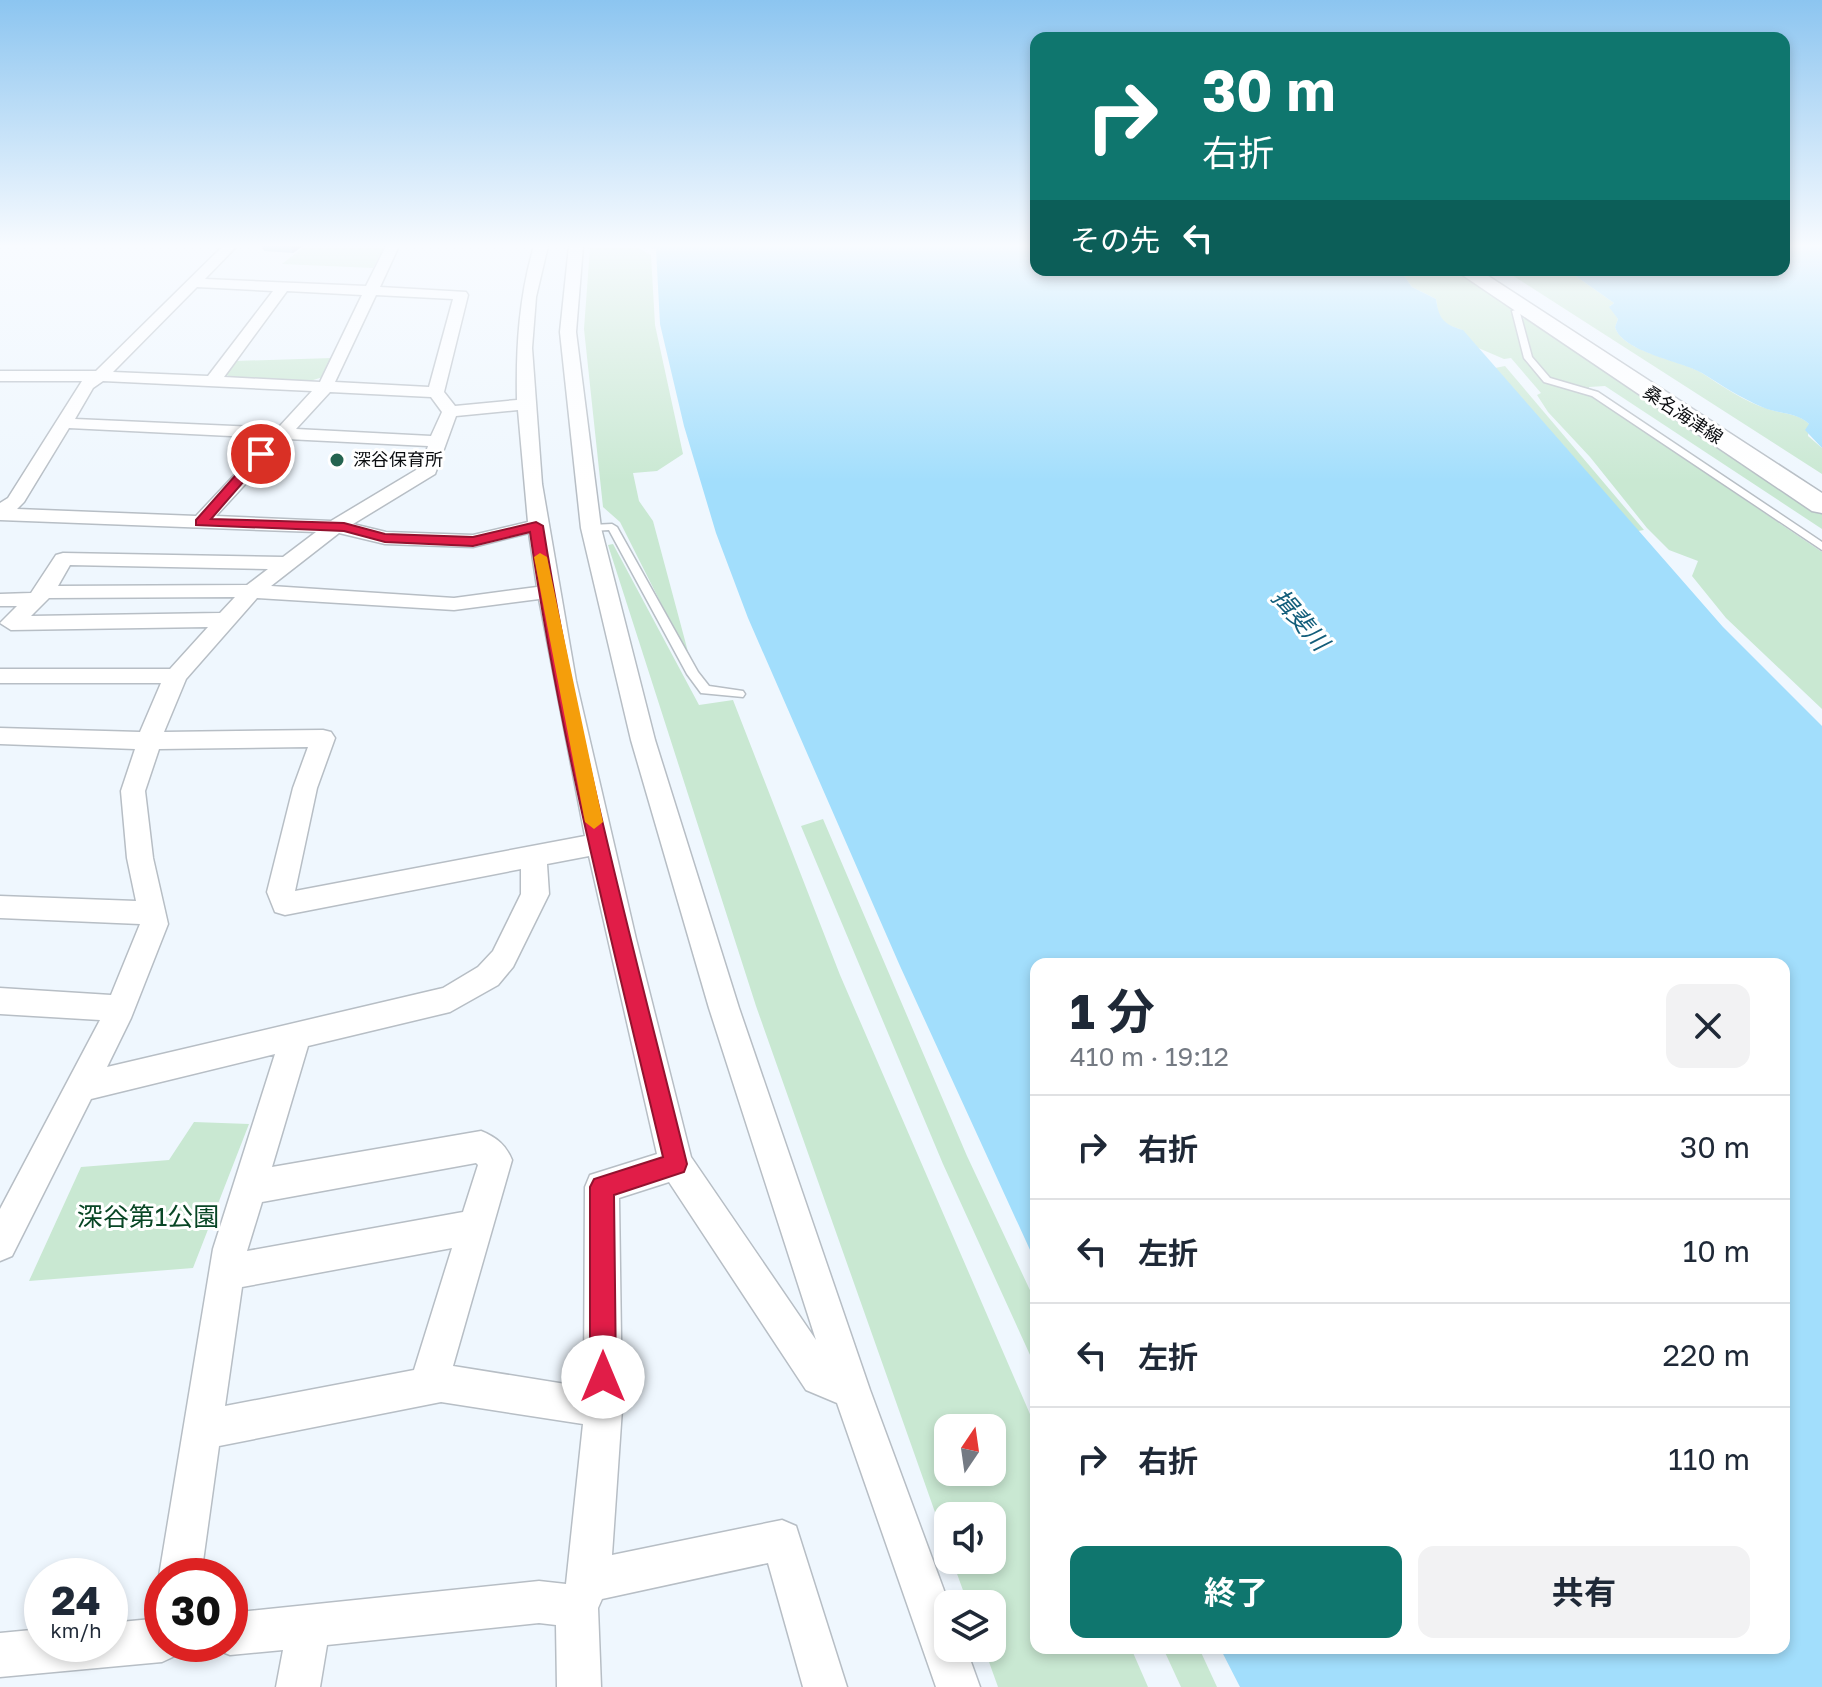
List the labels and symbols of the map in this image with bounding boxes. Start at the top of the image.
street label: 桑名海津線 [1640,380,1727,448]
pin [227,420,295,488]
place label: 深谷保育所 [353,448,443,470]
marker: 深谷保育所 [328,451,346,469]
water label: 揖斐川 [1267,582,1338,658]
park label: 深谷第1公園 [77,1201,219,1232]
position arrow [561,1335,645,1419]
north arrow [934,1414,1006,1486]
speed limit sign: 30 [144,1558,248,1662]

